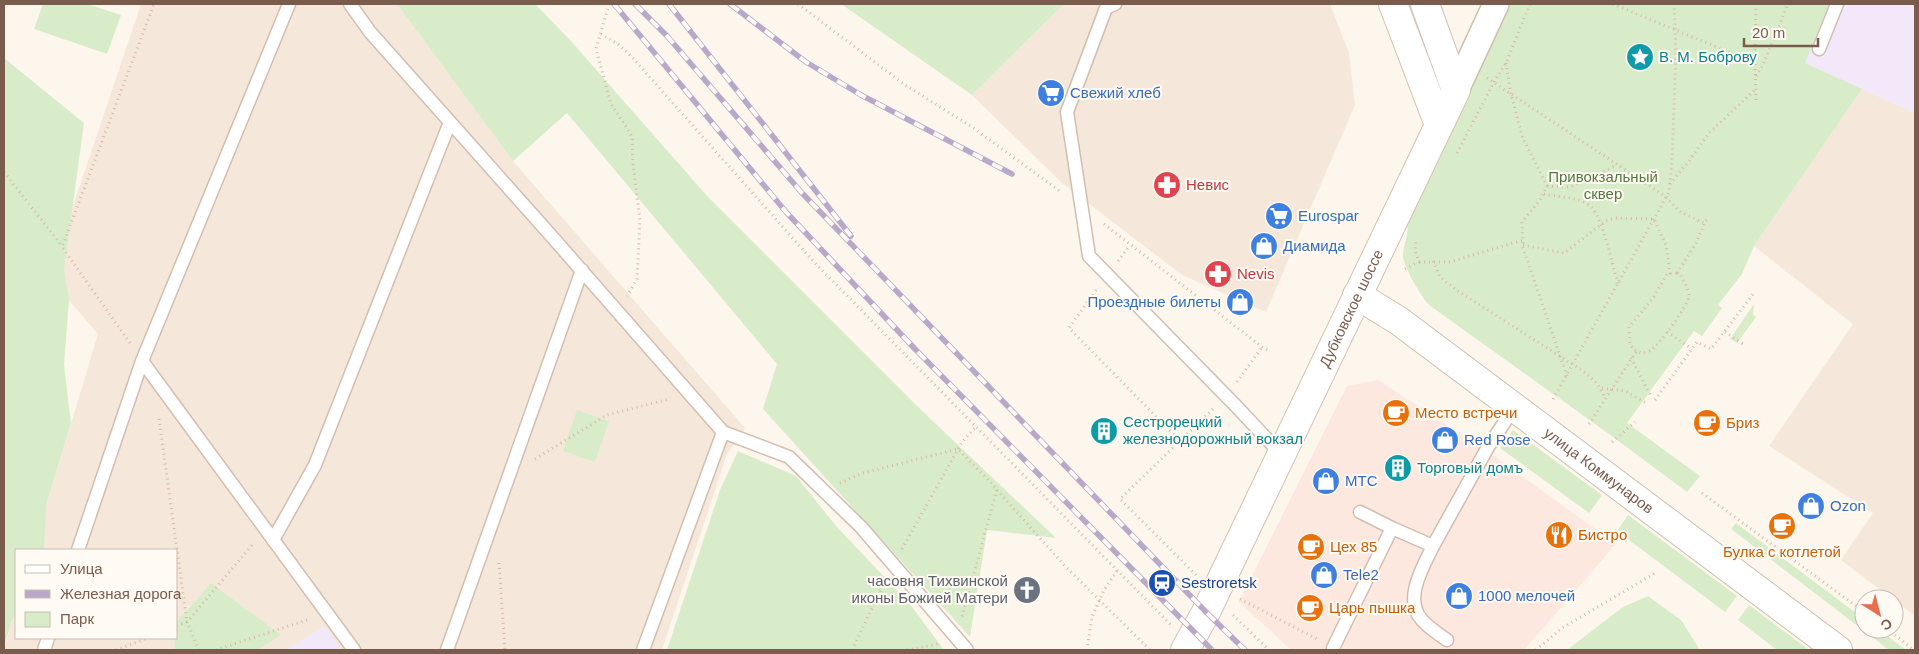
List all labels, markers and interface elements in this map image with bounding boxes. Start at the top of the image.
scale bar [1744,15,1818,47]
text: 20 m [1752,24,1785,41]
place icon: В. М. Боброву [1625,42,1655,72]
place label: В. М. Боброву [1659,48,1757,65]
supermarket icon: Свежий хлеб [1036,78,1066,108]
place label: Свежий хлеб [1070,84,1161,101]
park label: Привокзальный сквер [1548,168,1658,202]
pharmacy icon: Невис [1152,170,1182,200]
place label: Невис [1186,176,1230,193]
supermarket icon: Eurospar [1264,201,1294,231]
place label: Eurospar [1298,207,1359,224]
shop icon: Диамида [1249,231,1279,261]
place label: Диамида [1283,237,1346,254]
street label: Дубковское шоссе [1316,247,1386,370]
pharmacy icon: Nevis [1203,259,1233,289]
place label: Nevis [1237,265,1275,282]
shop icon: Проездные билеты [1225,287,1255,317]
place label: Проездные билеты [1087,293,1221,310]
cafe icon: Место встречи [1381,398,1411,428]
place label: Место встречи [1415,404,1517,421]
cafe icon: Бриз [1692,408,1722,438]
place label: Сестрорецкий железнодорожный вокзал [1123,413,1303,447]
place label: Бриз [1726,414,1760,431]
building icon: Сестрорецкий железнодорожный вокзал [1089,416,1119,446]
street label: улица Коммунаров [1541,424,1657,517]
shop icon: Red Rose [1430,425,1460,455]
place label: Red Rose [1464,431,1531,448]
building icon: Торговый домъ [1383,453,1413,483]
place label: Торговый домъ [1417,459,1523,476]
shop icon: МТС [1311,466,1341,496]
place label: МТС [1345,472,1378,489]
shop icon: Ozon [1796,491,1826,521]
place label: Ozon [1830,497,1866,514]
cafe icon: Булка с котлетой [1767,511,1797,541]
restaurant icon: Бистро [1544,520,1574,550]
place label: Бистро [1578,526,1627,543]
cafe icon: Цех 85 [1296,532,1326,562]
place label: Цех 85 [1330,538,1377,555]
place label: Булка с котлетой [1723,543,1841,560]
legend [15,549,178,639]
text: Улица [60,560,103,577]
shop icon: Tele2 [1309,560,1339,590]
place label: Tele2 [1343,566,1379,583]
station icon: Sestroretsk [1147,568,1177,598]
place label: часовня Тихвинской иконы Божией Матери [852,572,1008,606]
place label: Sestroretsk [1181,574,1257,591]
church icon: часовня Тихвинской иконы Божией Матери [1012,575,1042,605]
shop icon: 1000 мелочей [1444,581,1474,611]
text: Железная дорога [60,585,182,602]
place label: 1000 мелочей [1478,587,1575,604]
north arrow [1854,589,1904,639]
cafe icon: Царь пышка [1295,593,1325,623]
place label: Царь пышка [1329,599,1416,616]
text: Парк [60,610,94,627]
text: С [1878,615,1895,634]

